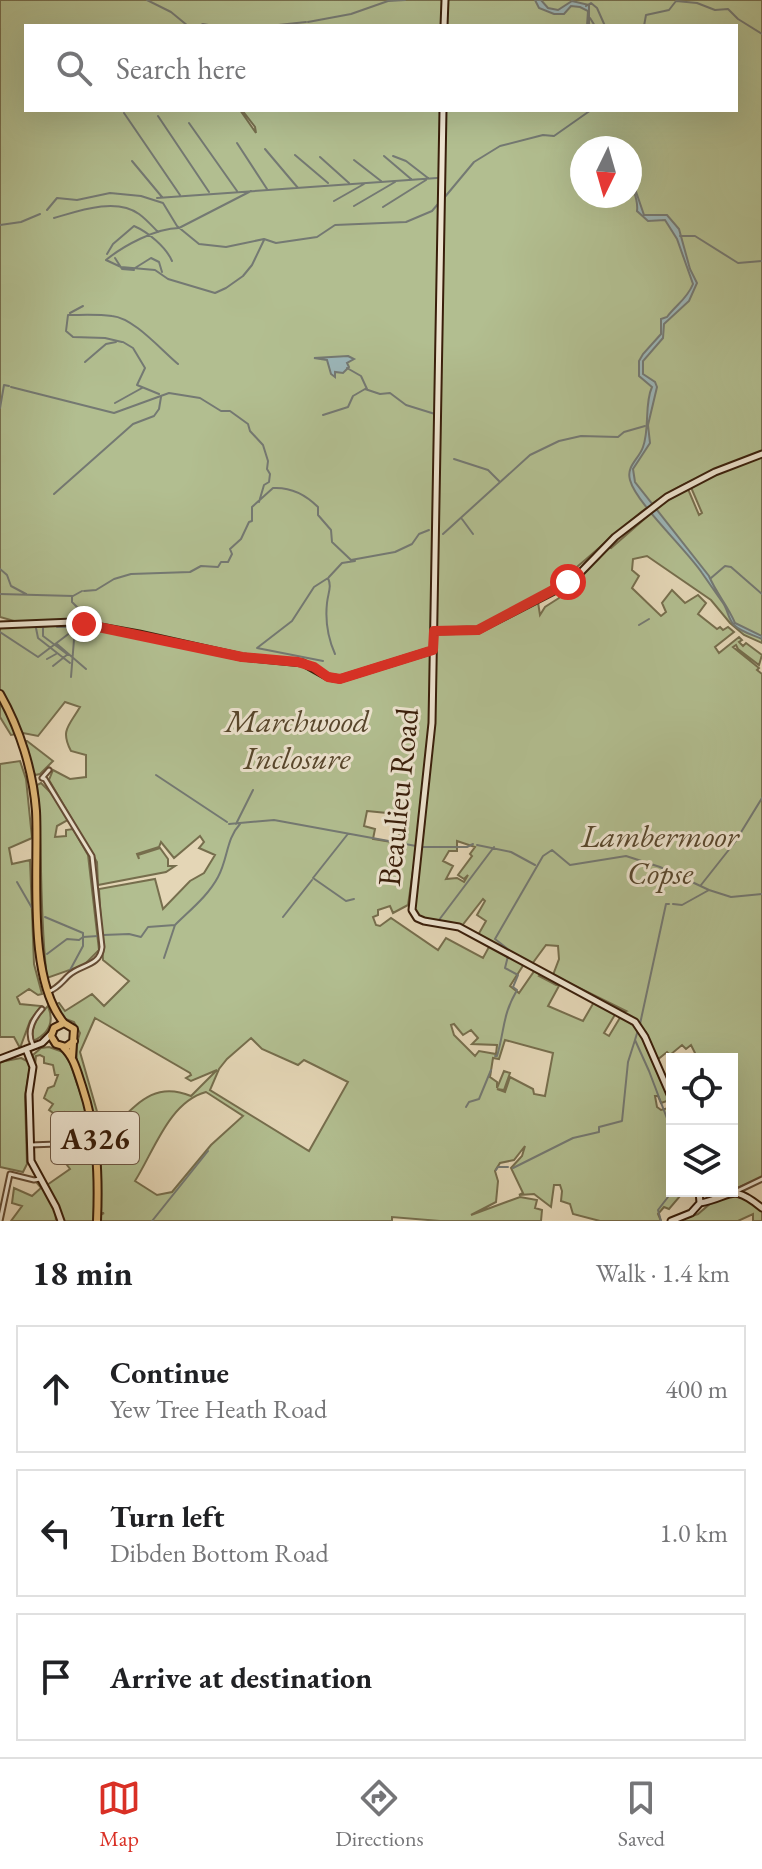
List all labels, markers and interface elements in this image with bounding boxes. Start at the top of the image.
search box [24,24,738,112]
icon: search [52,46,96,90]
text: Search here [116,49,246,88]
north arrow [570,136,642,208]
route start [550,564,586,600]
route end [66,606,102,642]
park label: Marchwood Inclosure [223,700,370,779]
street label: Beaulieu Road [368,705,428,888]
park label: Lambermoor Copse [580,815,741,894]
map controls [666,1053,738,1197]
button: locate [666,1053,738,1125]
road number: A326 [51,1112,139,1164]
button: layers [666,1125,738,1197]
text: 18 min [32,1251,133,1295]
text: Walk · 1.4 km [596,1256,730,1290]
text: Continue [110,1353,229,1392]
icon: ahead [34,1367,78,1411]
text: 400 m [665,1372,728,1406]
text: Yew Tree Heath Road [110,1392,327,1426]
text: Turn left [110,1497,224,1536]
icon: left [34,1511,78,1555]
text: 1.0 km [659,1516,728,1550]
text: Dibden Bottom Road [110,1536,329,1570]
icon: arrive [34,1655,78,1699]
text: Arrive at destination [110,1658,372,1697]
tab: Map [97,1776,141,1853]
tab: Directions [335,1776,424,1853]
tab: Saved [618,1776,665,1853]

